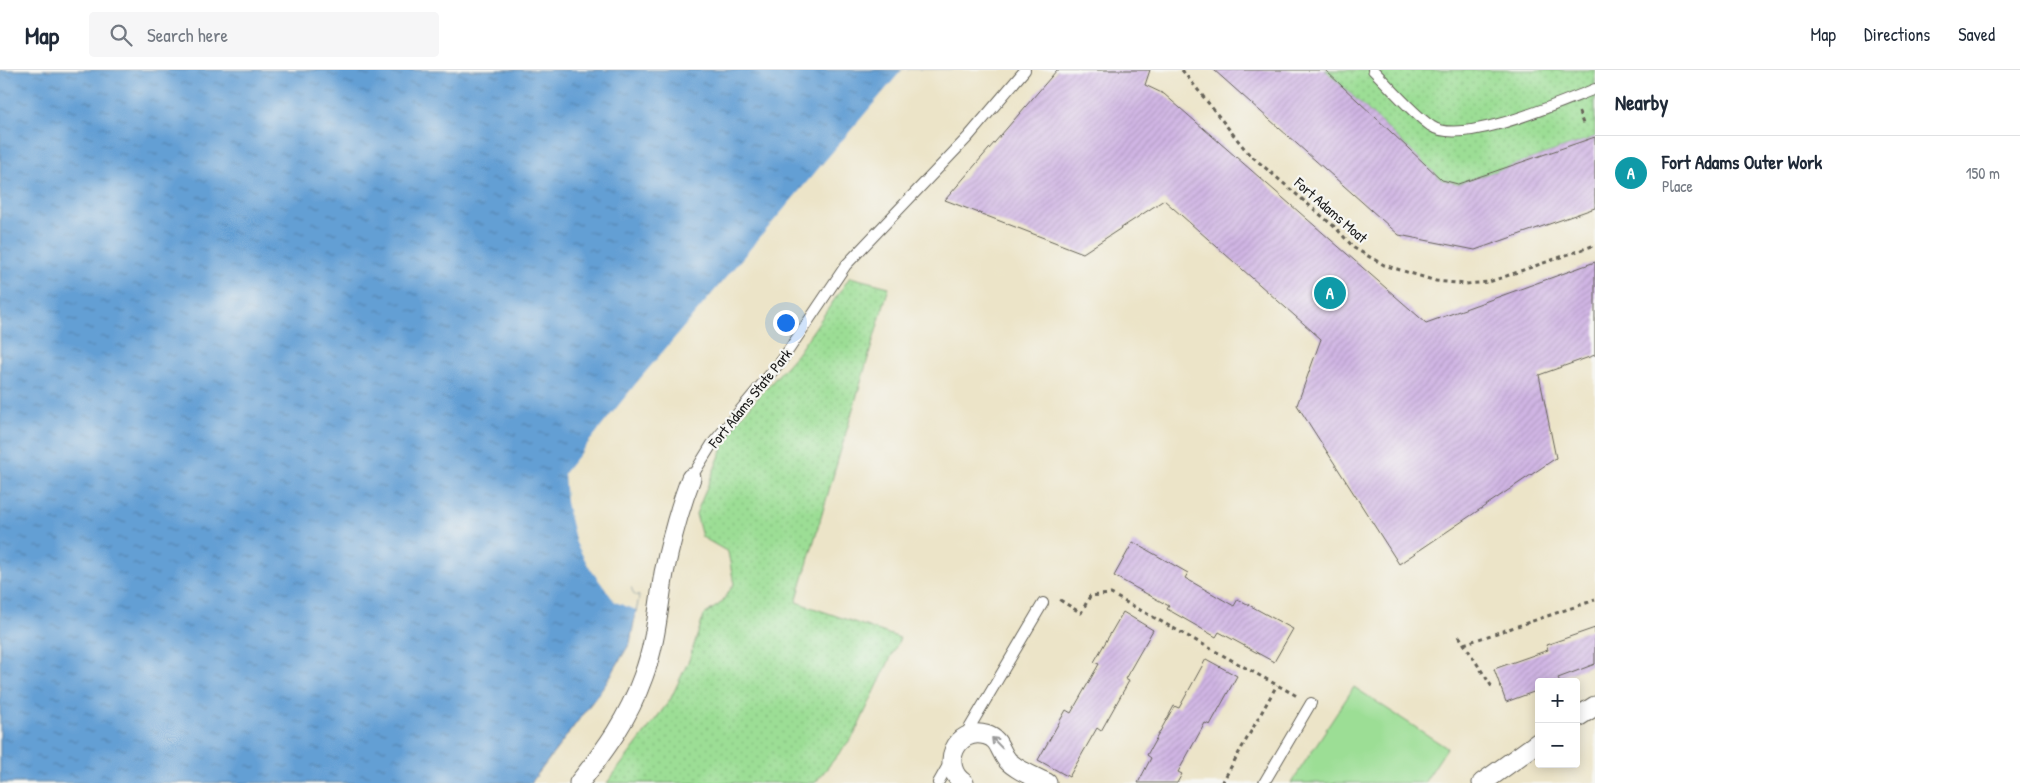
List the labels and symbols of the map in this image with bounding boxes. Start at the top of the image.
street label: Fort Adams Moat [1289,172,1373,248]
pin: A [1314,274,1346,312]
your location [773,310,799,336]
street label: Fort Adams State Park [703,344,797,453]
one-way arrow [991,737,1003,749]

